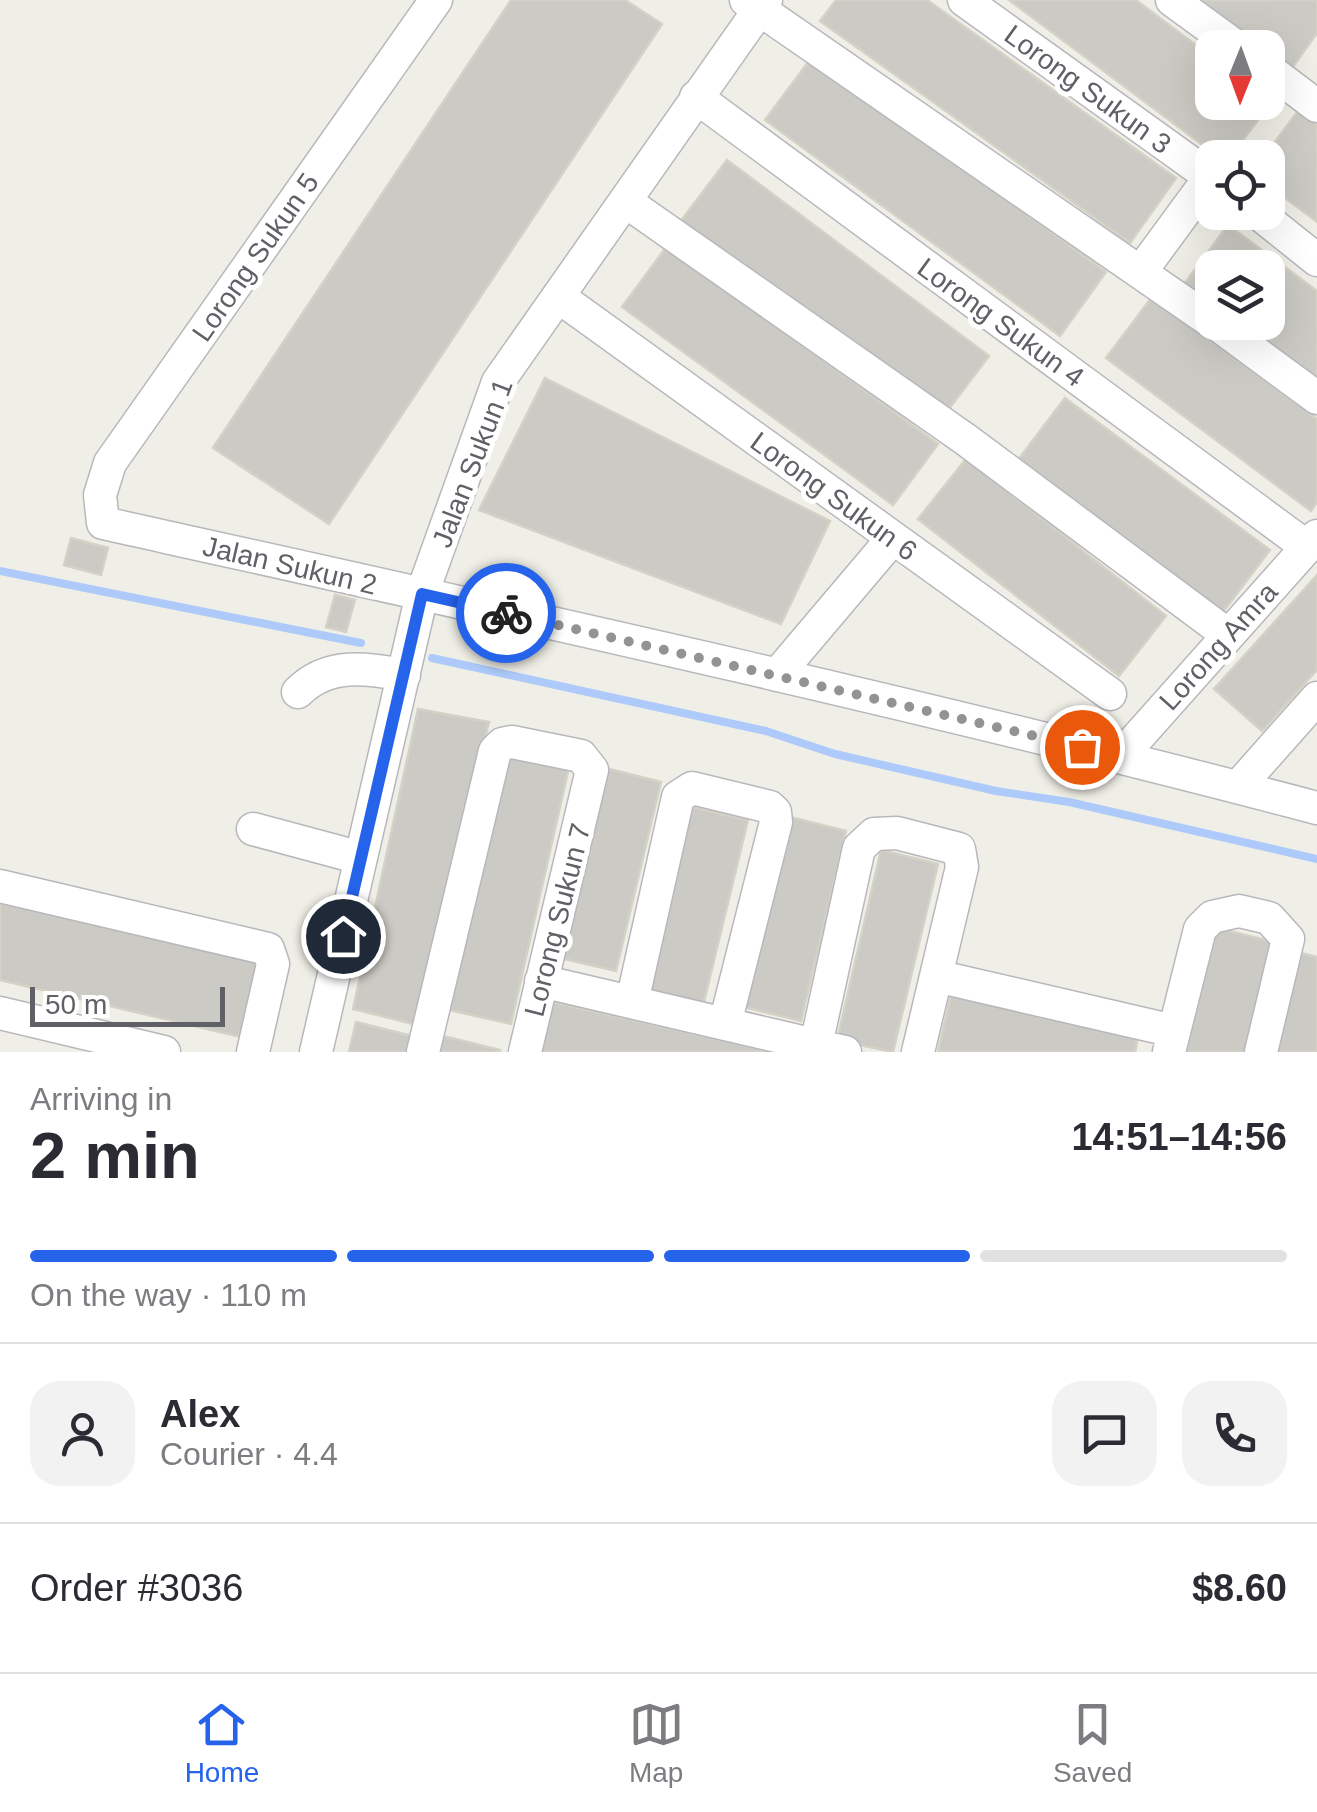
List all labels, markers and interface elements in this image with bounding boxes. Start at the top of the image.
street label: Lorong Sukun 3 [999,19,1177,160]
north arrow [1195,30,1285,120]
map controls [1195,30,1285,340]
button: locate [1195,140,1285,230]
street label: Lorong Sukun 5 [186,167,325,347]
button: layers [1195,250,1285,340]
street label: Lorong Sukun 4 [912,252,1090,393]
street label: Jalan Sukun 1 [426,375,519,552]
street label: Lorong Sukun 6 [745,426,923,567]
street label: Jalan Sukun 2 [200,530,380,601]
courier [456,563,556,663]
street label: Lorong Amra [1153,576,1284,716]
icon: bike [479,586,534,641]
pin [1040,705,1125,790]
icon: bag [1055,720,1110,775]
street label: Lorong Sukun 7 [519,820,596,1020]
pin [301,894,386,979]
icon: home [316,909,371,964]
scale bar [30,982,225,1026]
text: 50 m [45,989,107,1020]
text: Arriving in [30,1081,172,1117]
text: 14:51–14:56 [1071,1116,1287,1158]
text: 2 min [30,1119,200,1192]
text: On the way · 110 m [30,1277,307,1313]
button: person [30,1381,135,1486]
button: chat [1052,1381,1157,1486]
button: phone [1182,1381,1287,1486]
text: Alex [160,1393,240,1435]
text: Courier · 4.4 [160,1436,338,1472]
text: Order #3036 [30,1567,243,1609]
text: $8.60 [1192,1567,1287,1609]
tab: Home [185,1697,259,1789]
tab: Map [629,1697,684,1789]
tab: Saved [1053,1697,1132,1789]

